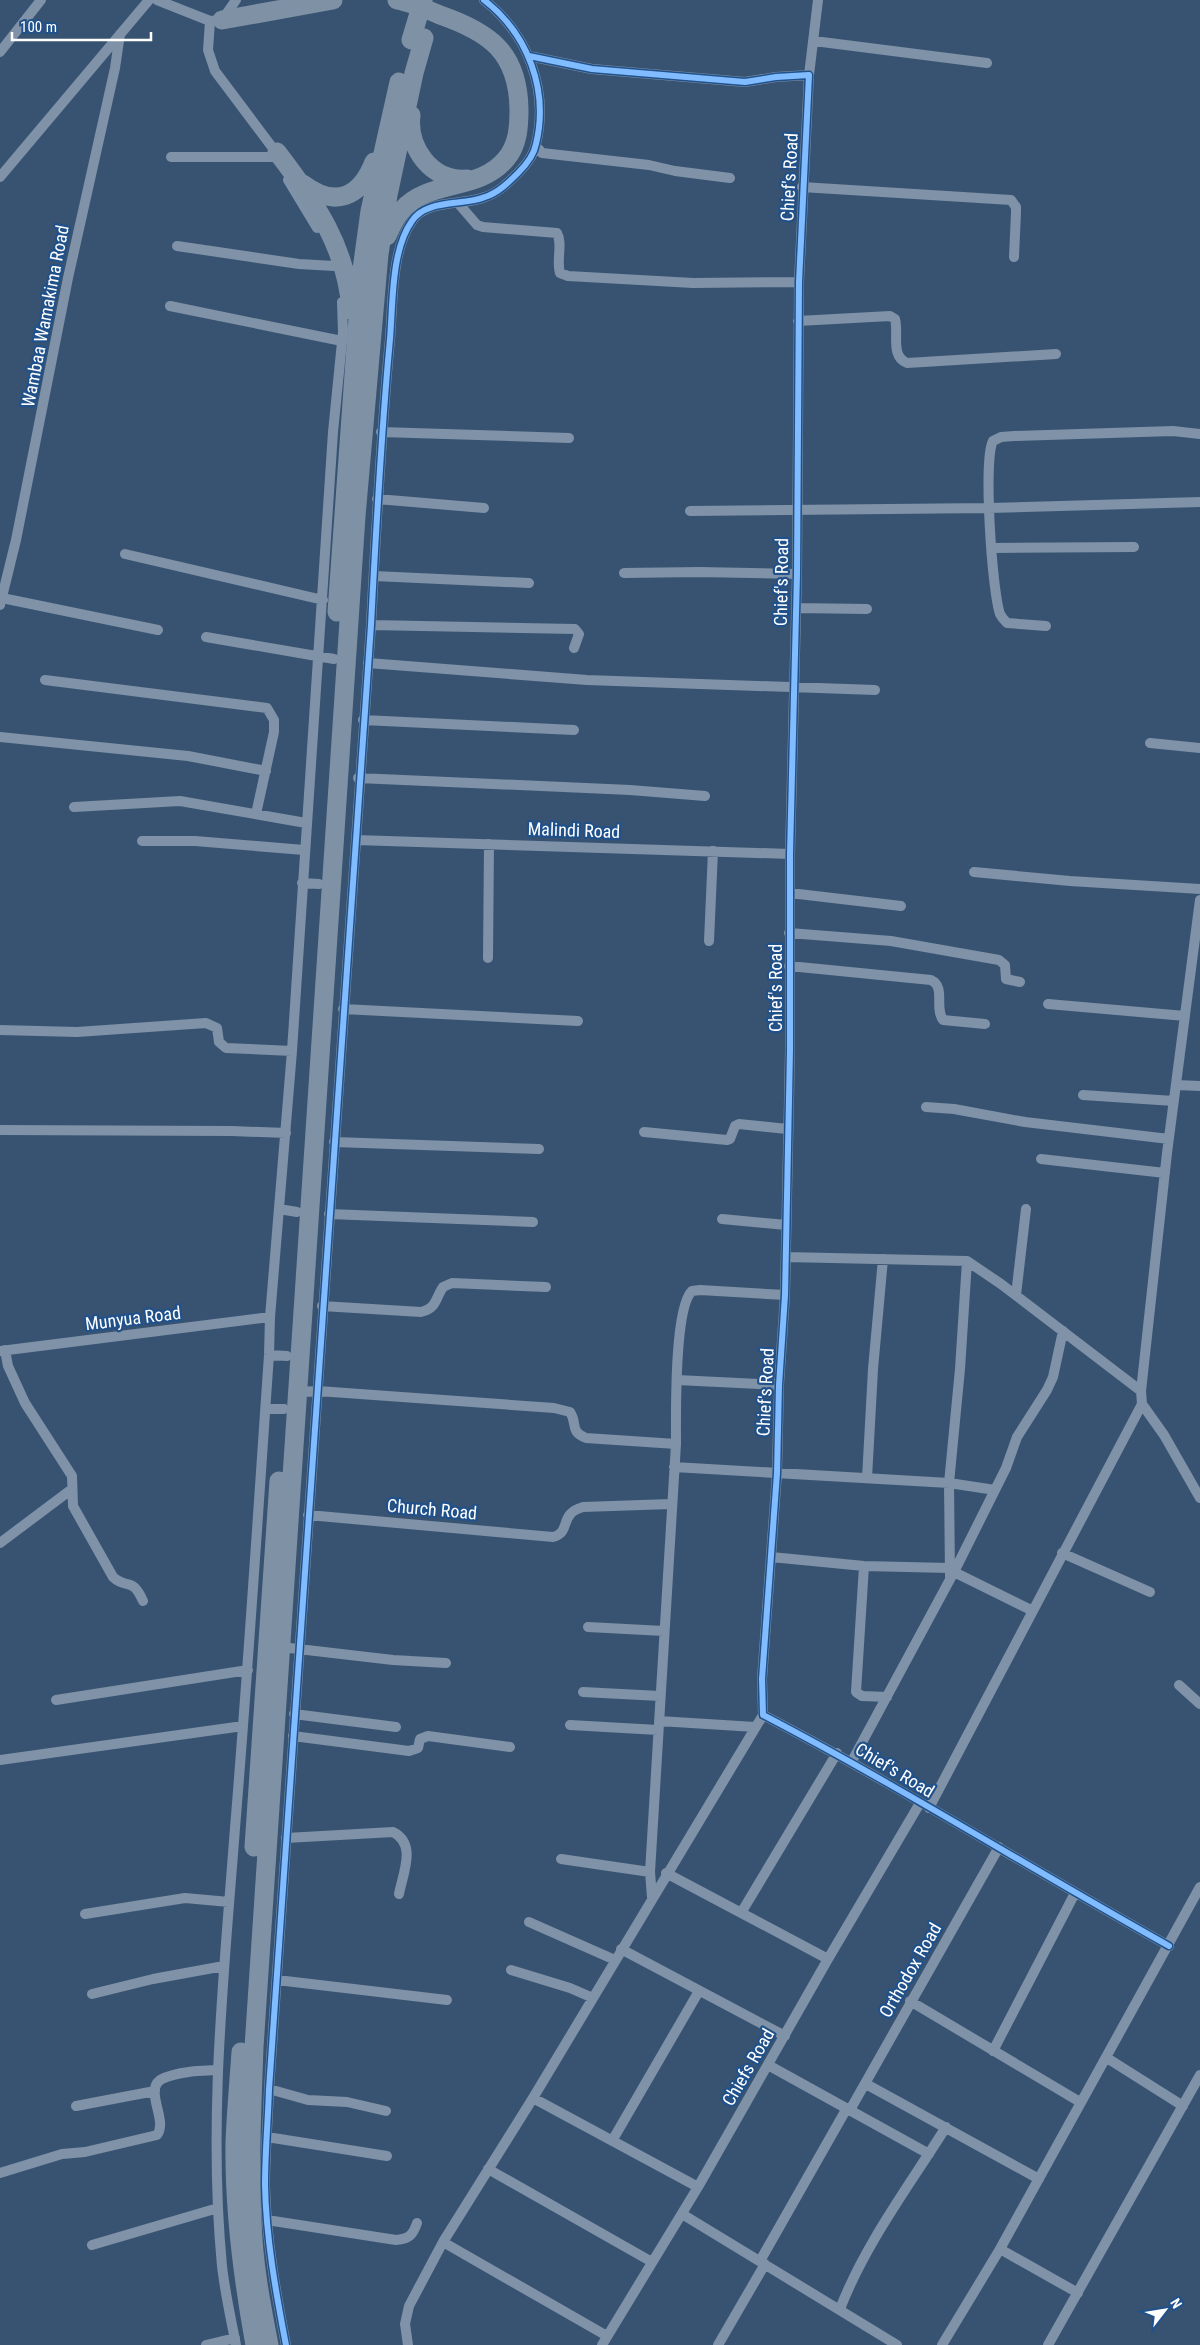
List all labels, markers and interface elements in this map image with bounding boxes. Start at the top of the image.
scale bar [12,10,151,42]
text: 100 m [20,18,57,36]
street label: Chief's Road [776,132,802,222]
street label: Wambaa Wamakima Road [17,223,73,409]
street label: Chief's Road [770,538,792,626]
street label: Malindi Road [527,818,621,842]
street label: Chief's Road [765,944,786,1032]
street label: Munyua Road [84,1302,182,1334]
street label: Chief's Road [752,1347,778,1437]
street label: Church Road [386,1495,478,1523]
street label: Chief's Road [852,1738,938,1802]
street label: Orthodox Road [874,1919,946,2021]
street label: Chiefs Road [717,2025,779,2109]
north arrow [1140,2285,1190,2335]
text: N [1167,2296,1185,2311]

